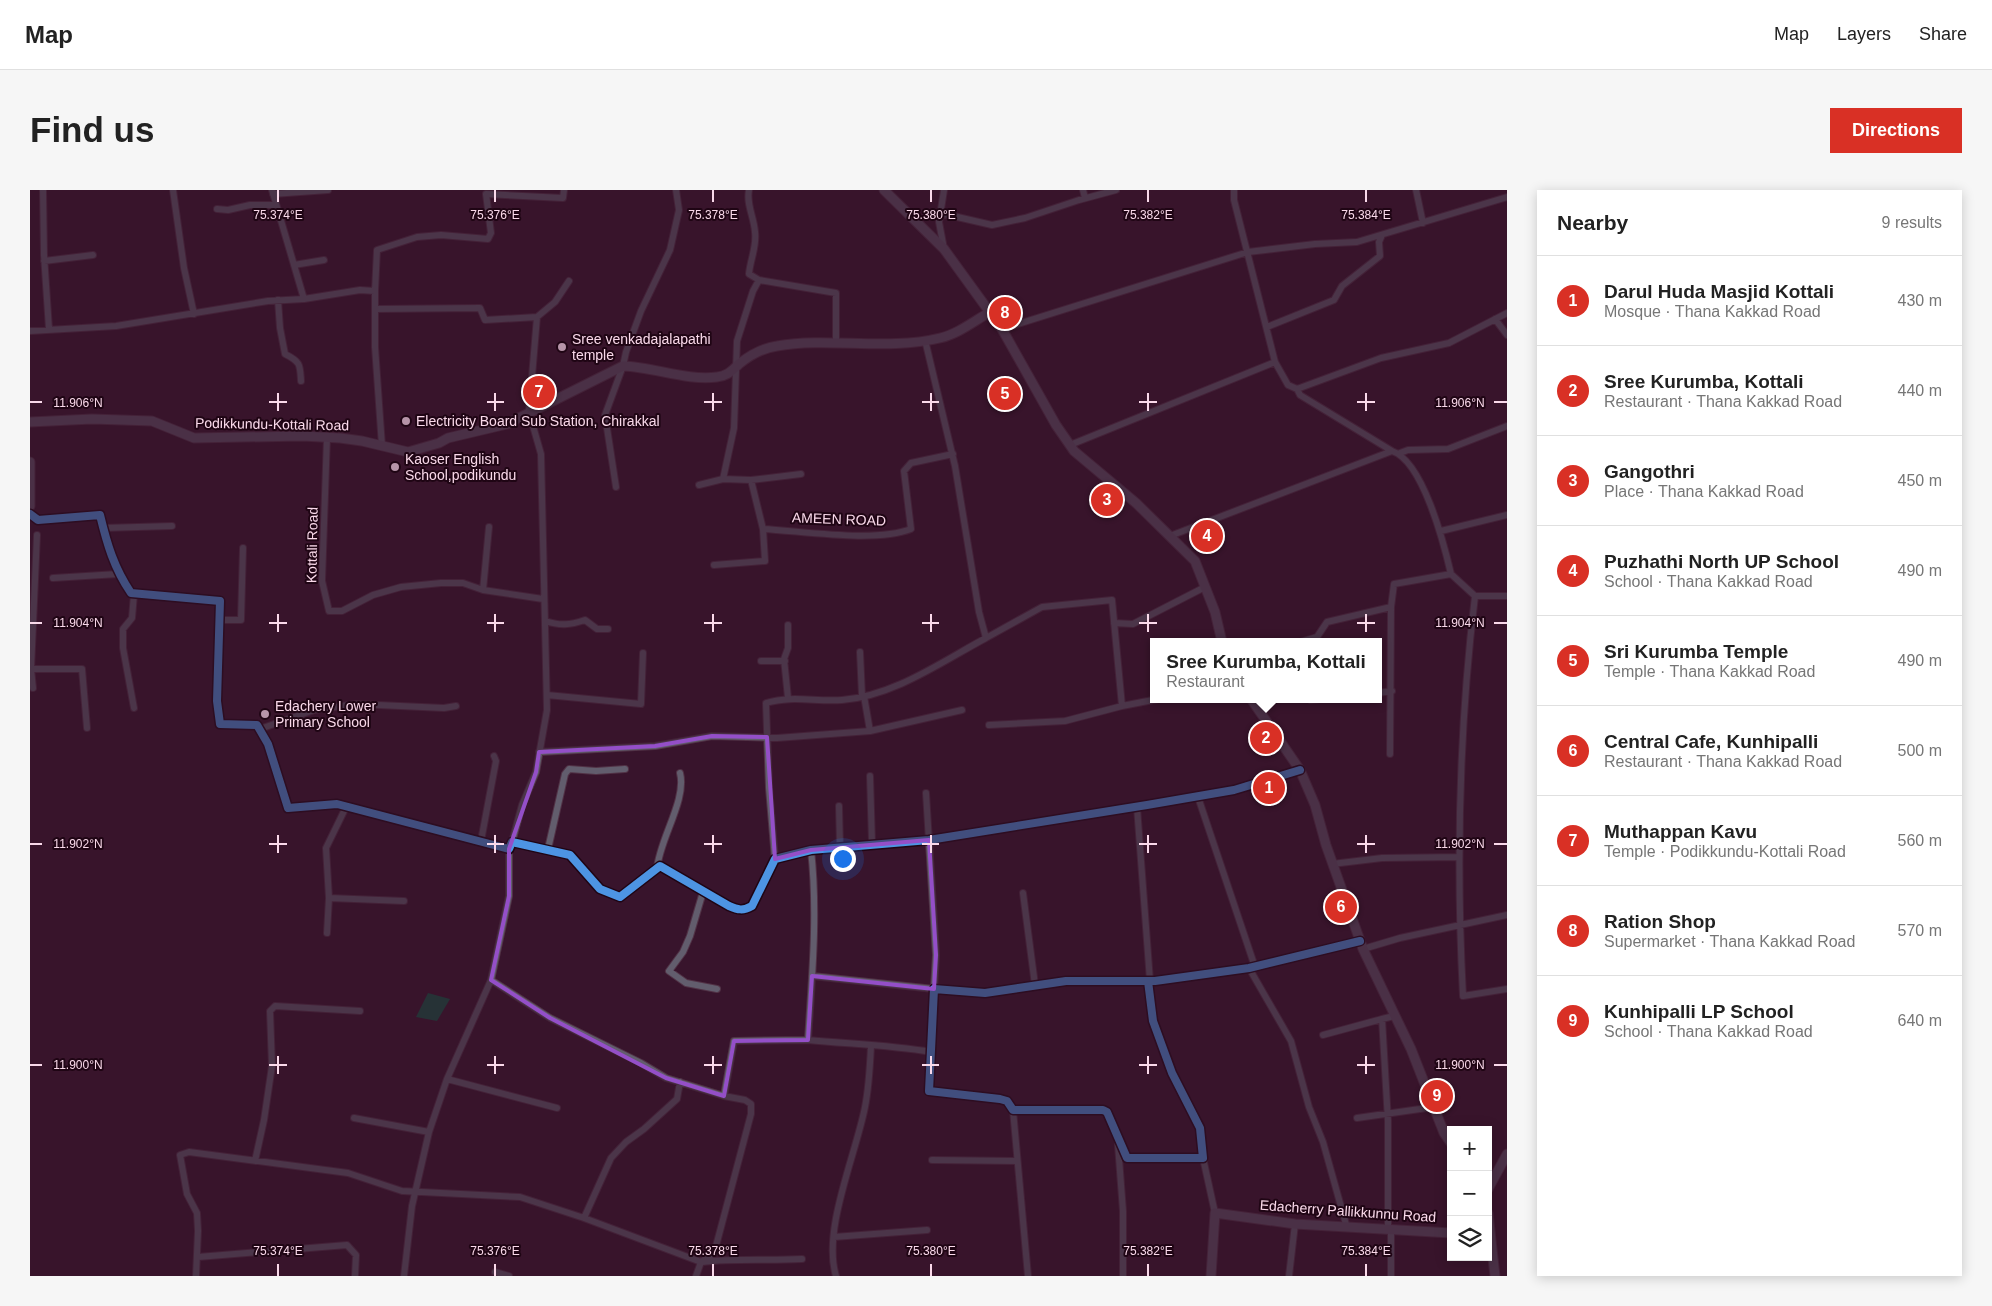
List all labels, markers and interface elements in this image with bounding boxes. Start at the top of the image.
text: Map [25,21,73,48]
text: Map [1774,24,1809,44]
text: Layers [1837,24,1891,44]
text: Share [1919,24,1967,44]
button: Directions [1830,108,1962,153]
text: Find us [30,110,154,149]
text: 75.374°E [253,208,303,222]
text: 75.376°E [470,208,520,222]
text: 75.378°E [688,208,738,222]
text: 75.380°E [906,208,956,222]
text: 75.382°E [1123,208,1173,222]
text: 75.384°E [1341,208,1391,222]
text: Nearby [1557,211,1628,234]
text: 9 results [1882,214,1942,231]
text: Darul Huda Masjid Kottali [1604,281,1834,302]
text: 1 [1569,292,1577,309]
text: 430 m [1898,292,1942,309]
pin: 8 [989,294,1021,332]
text: Mosque · Thana Kakkad Road [1604,303,1821,320]
place label: Sree venkadajalapathi temple [572,331,711,363]
marker: Sree venkadajalapathi temple [556,341,568,353]
text: Sree Kurumba, Kottali [1604,371,1804,392]
pin: 7 [523,373,555,411]
pin: 5 [989,375,1021,413]
text: 2 [1569,382,1577,399]
text: 440 m [1898,382,1942,399]
text: Restaurant · Thana Kakkad Road [1604,393,1842,410]
text: 11.906°N [53,396,103,410]
text: 11.906°N [1435,396,1485,410]
place label: Electricity Board Sub Station, Chirakkal [416,413,660,429]
street label: Podikkundu-Kottali Road [195,415,349,433]
marker: Electricity Board Sub Station, Chirakkal [400,415,412,427]
place label: Kaoser English School,podikundu [405,451,516,483]
marker: Kaoser English School,podikundu [389,461,401,473]
text: Gangothri [1604,461,1695,482]
text: 3 [1569,472,1577,489]
text: 450 m [1898,472,1942,489]
pin: 3 [1091,481,1123,519]
text: Place · Thana Kakkad Road [1604,483,1804,500]
street label: Kottali Road [303,507,321,583]
street label: AMEEN ROAD [792,509,886,529]
pin: 4 [1191,517,1223,555]
text: Puzhathi North UP School [1604,551,1839,572]
text: 4 [1569,562,1577,579]
text: 490 m [1898,562,1942,579]
text: School · Thana Kakkad Road [1604,573,1813,590]
text: 11.904°N [53,616,103,630]
text: 11.904°N [1435,616,1485,630]
popup [1150,638,1382,703]
text: Sri Kurumba Temple [1604,641,1788,662]
text: Sree Kurumba, Kottali [1166,651,1366,672]
text: 5 [1569,652,1577,669]
text: 490 m [1898,652,1942,669]
text: Temple · Thana Kakkad Road [1604,663,1815,680]
text: Restaurant [1166,673,1244,690]
place label: Edachery Lower Primary School [275,698,377,730]
marker: Edachery Lower Primary School [259,708,271,720]
pin: 2 [1250,719,1282,757]
text: Central Cafe, Kunhipalli [1604,731,1818,752]
text: 6 [1569,742,1577,759]
text: 500 m [1898,742,1942,759]
text: Restaurant · Thana Kakkad Road [1604,753,1842,770]
pin: 1 [1253,769,1285,807]
text: Muthappan Kavu [1604,821,1757,842]
text: 7 [1569,832,1577,849]
text: 560 m [1898,832,1942,849]
text: 11.902°N [53,837,103,851]
text: 11.902°N [1435,837,1485,851]
text: Temple · Podikkundu-Kottali Road [1604,843,1846,860]
your location [830,846,856,872]
pin: 6 [1325,888,1357,926]
text: Ration Shop [1604,911,1716,932]
text: 8 [1569,922,1577,939]
text: 570 m [1898,922,1942,939]
text: Supermarket · Thana Kakkad Road [1604,933,1855,950]
text: Kunhipalli LP School [1604,1001,1794,1022]
text: 9 [1569,1012,1577,1029]
text: 640 m [1898,1012,1942,1029]
text: School · Thana Kakkad Road [1604,1023,1813,1040]
text: 11.900°N [53,1058,103,1072]
text: 11.900°N [1435,1058,1485,1072]
pin: 9 [1421,1077,1453,1115]
map controls [1447,1126,1492,1261]
button: + [1447,1126,1492,1171]
button: − [1447,1171,1492,1216]
street label: Edacherry Pallikkunnu Road [1259,1197,1437,1225]
button: layers [1447,1216,1492,1261]
text: 75.374°E [253,1244,303,1258]
text: 75.376°E [470,1244,520,1258]
text: 75.378°E [688,1244,738,1258]
text: 75.380°E [906,1244,956,1258]
text: 75.382°E [1123,1244,1173,1258]
text: 75.384°E [1341,1244,1391,1258]

